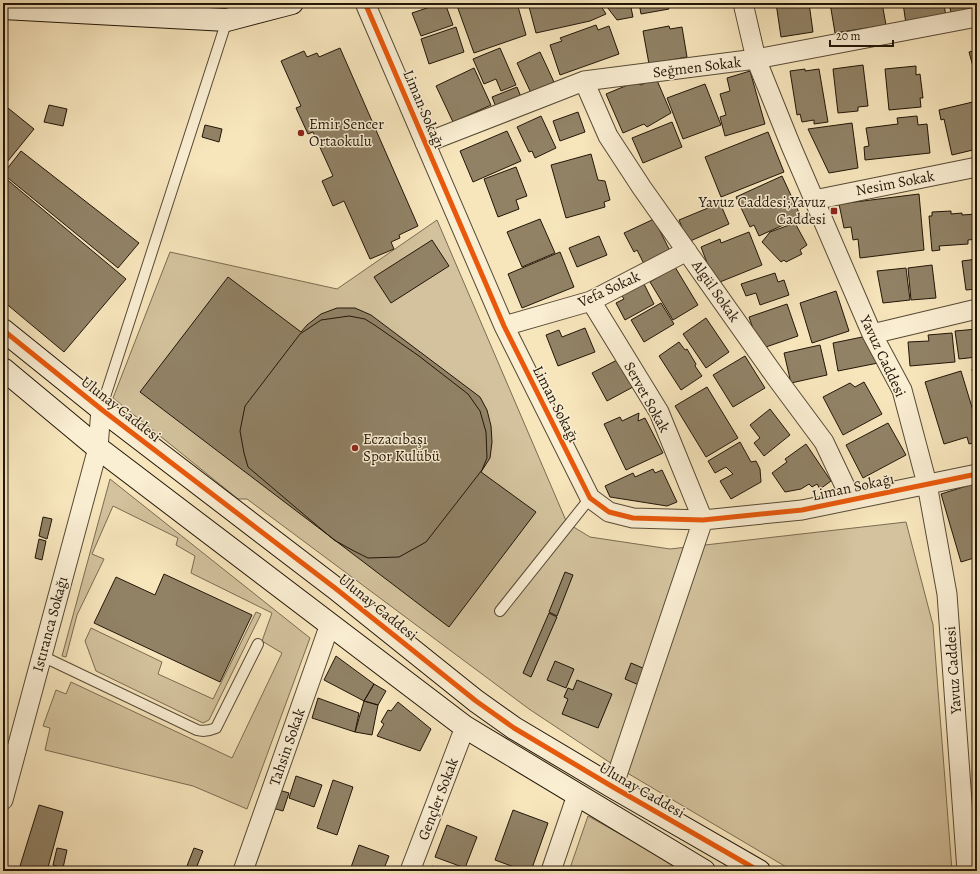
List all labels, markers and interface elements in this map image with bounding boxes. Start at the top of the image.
scale bar [830,22,893,48]
text: 20 m [836,28,860,44]
street label: Seğmen Sokak [652,52,743,82]
street label: Liman Sokağı [398,67,450,151]
place label: Emir Sencer Ortaokulu [309,114,384,151]
marker: Emir Sencer Ortaokulu [296,128,306,138]
street label: Nesim Sokak [854,165,937,200]
place label: Yavuz Caddesi;Yavuz Caddesi̇ [698,192,826,229]
marker: Yavuz Caddesi;Yavuz Caddesi̇ [829,206,839,216]
street label: Algül Sokak [687,255,745,326]
street label: Vefa Sokak [574,266,644,312]
street label: Yavuz Caddesi [855,311,911,400]
street label: Servet Sokak [619,358,675,436]
street label: Liman Sokağı [528,362,584,446]
street label: Ulunay Caddesi [77,372,165,446]
place label: Eczacıbaşı Spor Kulübü [363,429,441,466]
marker: Eczacıbaşı Spor Kulübü [350,443,360,453]
street label: Liman Sokağı [810,469,896,505]
street label: Ulunay Caddesi [334,569,422,645]
street label: Istıranca Sokağı [28,574,72,674]
street label: Yavuz Caddesi [940,625,966,716]
street label: Tahsin Sokak [264,705,310,788]
street label: Gençler Sokak [413,754,463,843]
street label: Ulunay Caddesi [595,757,689,823]

